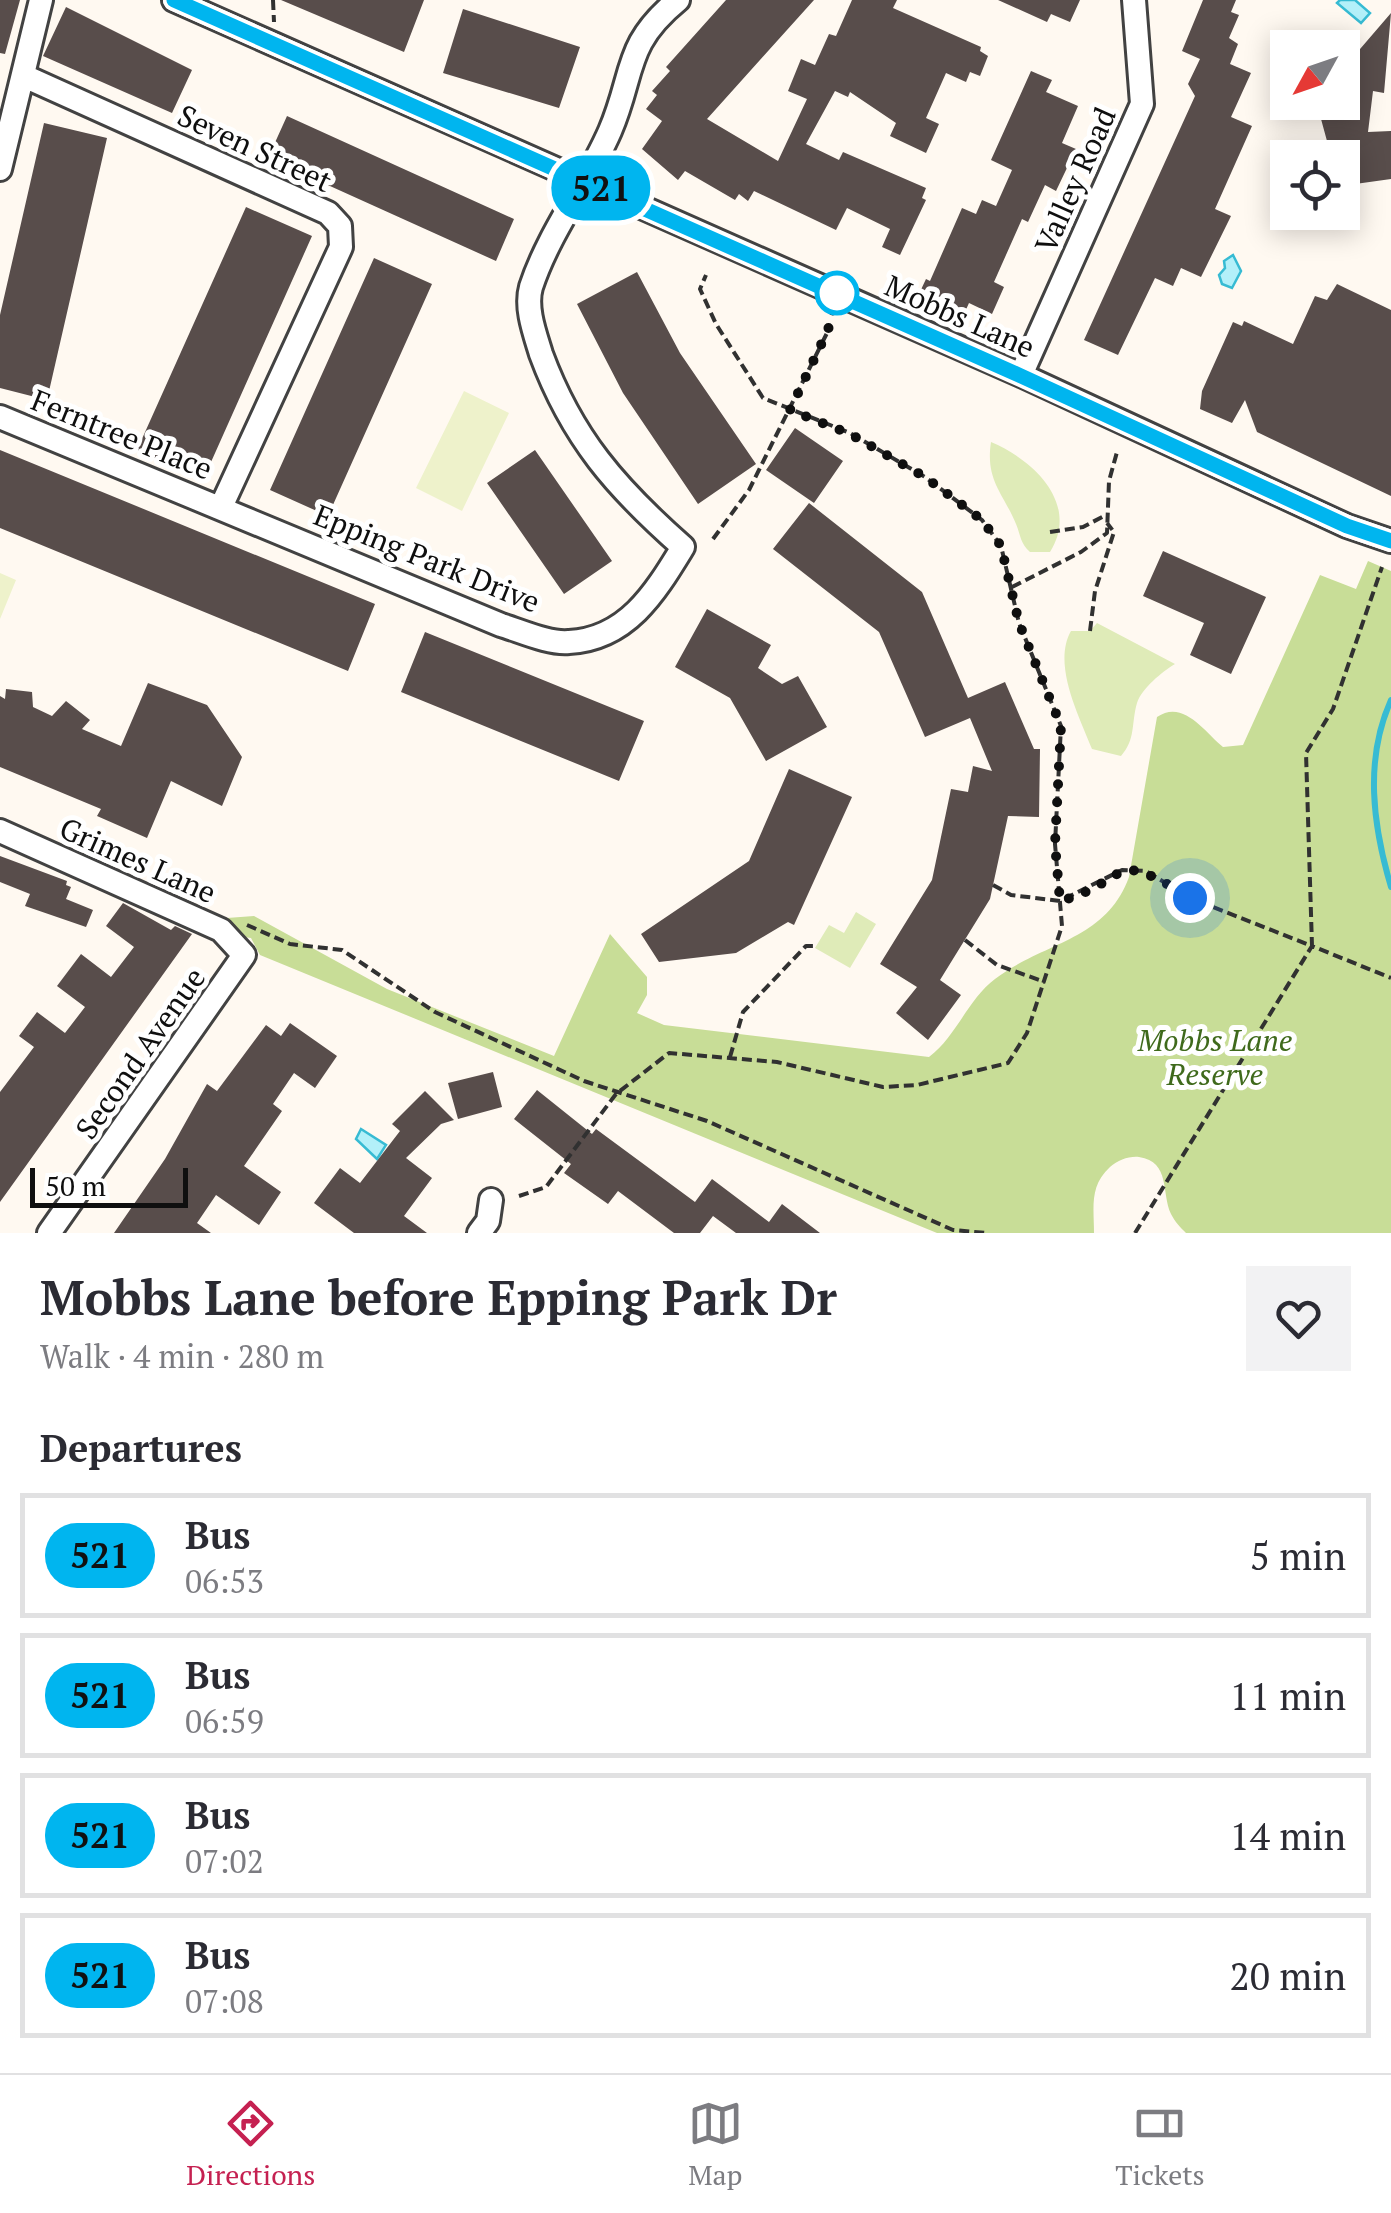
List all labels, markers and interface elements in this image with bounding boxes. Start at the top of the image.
north arrow [1270,30,1360,120]
map controls [1270,30,1360,230]
street label: Seven Street [172,95,338,201]
street label: Valley Road [1025,101,1125,259]
button: locate [1270,140,1360,230]
line badge: 521 [544,156,658,220]
text: 521 [571,165,631,211]
street label: Mobbs Lane [879,265,1041,367]
unlabelled marker [816,272,858,314]
street label: Ferntree Place [26,380,218,488]
street label: Epping Park Drive [308,494,546,622]
street label: Grimes Lane [54,808,222,912]
your location [1165,873,1215,923]
street label: Second Avenue [66,959,214,1147]
park label: Mobbs Lane Reserve [1137,1020,1293,1094]
scale bar [30,1163,188,1208]
text: 50 m [45,1167,106,1204]
text: Mobbs Lane before Epping Park Dr [40,1265,837,1329]
button: heart [1246,1266,1351,1371]
text: Walk · 4 min · 280 m [40,1335,324,1377]
text: Departures [40,1423,242,1473]
text: Bus [185,1510,250,1560]
text: 5 min [1250,1531,1346,1581]
text: 521 [70,1532,130,1578]
text: 06:53 [185,1560,264,1602]
text: Bus [185,1650,250,1700]
text: 11 min [1229,1671,1346,1721]
text: 521 [70,1672,130,1718]
text: 06:59 [185,1700,264,1742]
text: Bus [185,1790,250,1840]
text: 14 min [1229,1811,1346,1861]
text: 521 [70,1812,130,1858]
text: 07:02 [185,1840,264,1882]
text: Bus [185,1930,250,1980]
text: 20 min [1229,1951,1346,2001]
text: 521 [70,1952,130,1998]
text: 07:08 [185,1980,264,2022]
tab: Directions [186,2096,315,2193]
tab: Map [688,2096,743,2193]
tab: Tickets [1115,2096,1205,2193]

